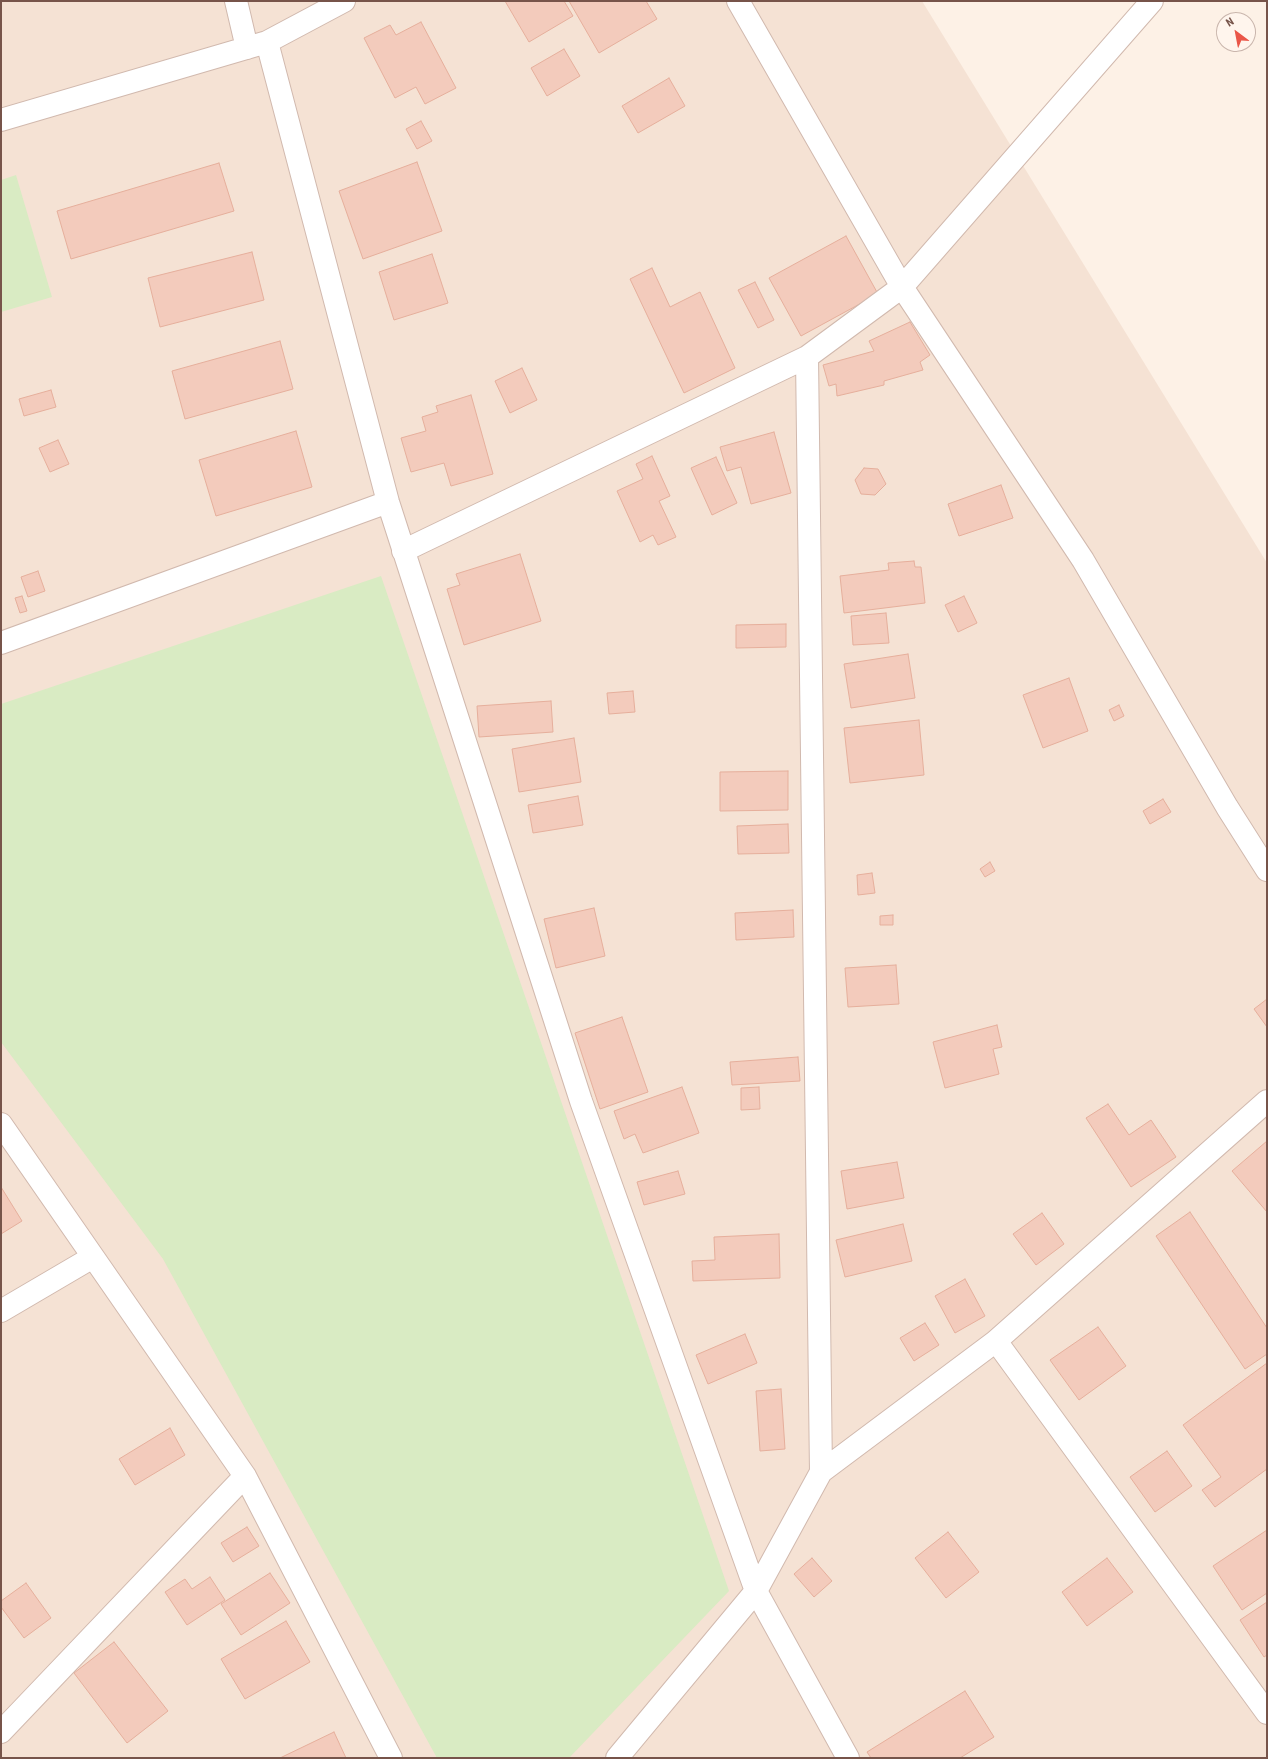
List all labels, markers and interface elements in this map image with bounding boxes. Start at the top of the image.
north arrow [1216,12,1256,52]
text: N [1224,15,1236,30]

